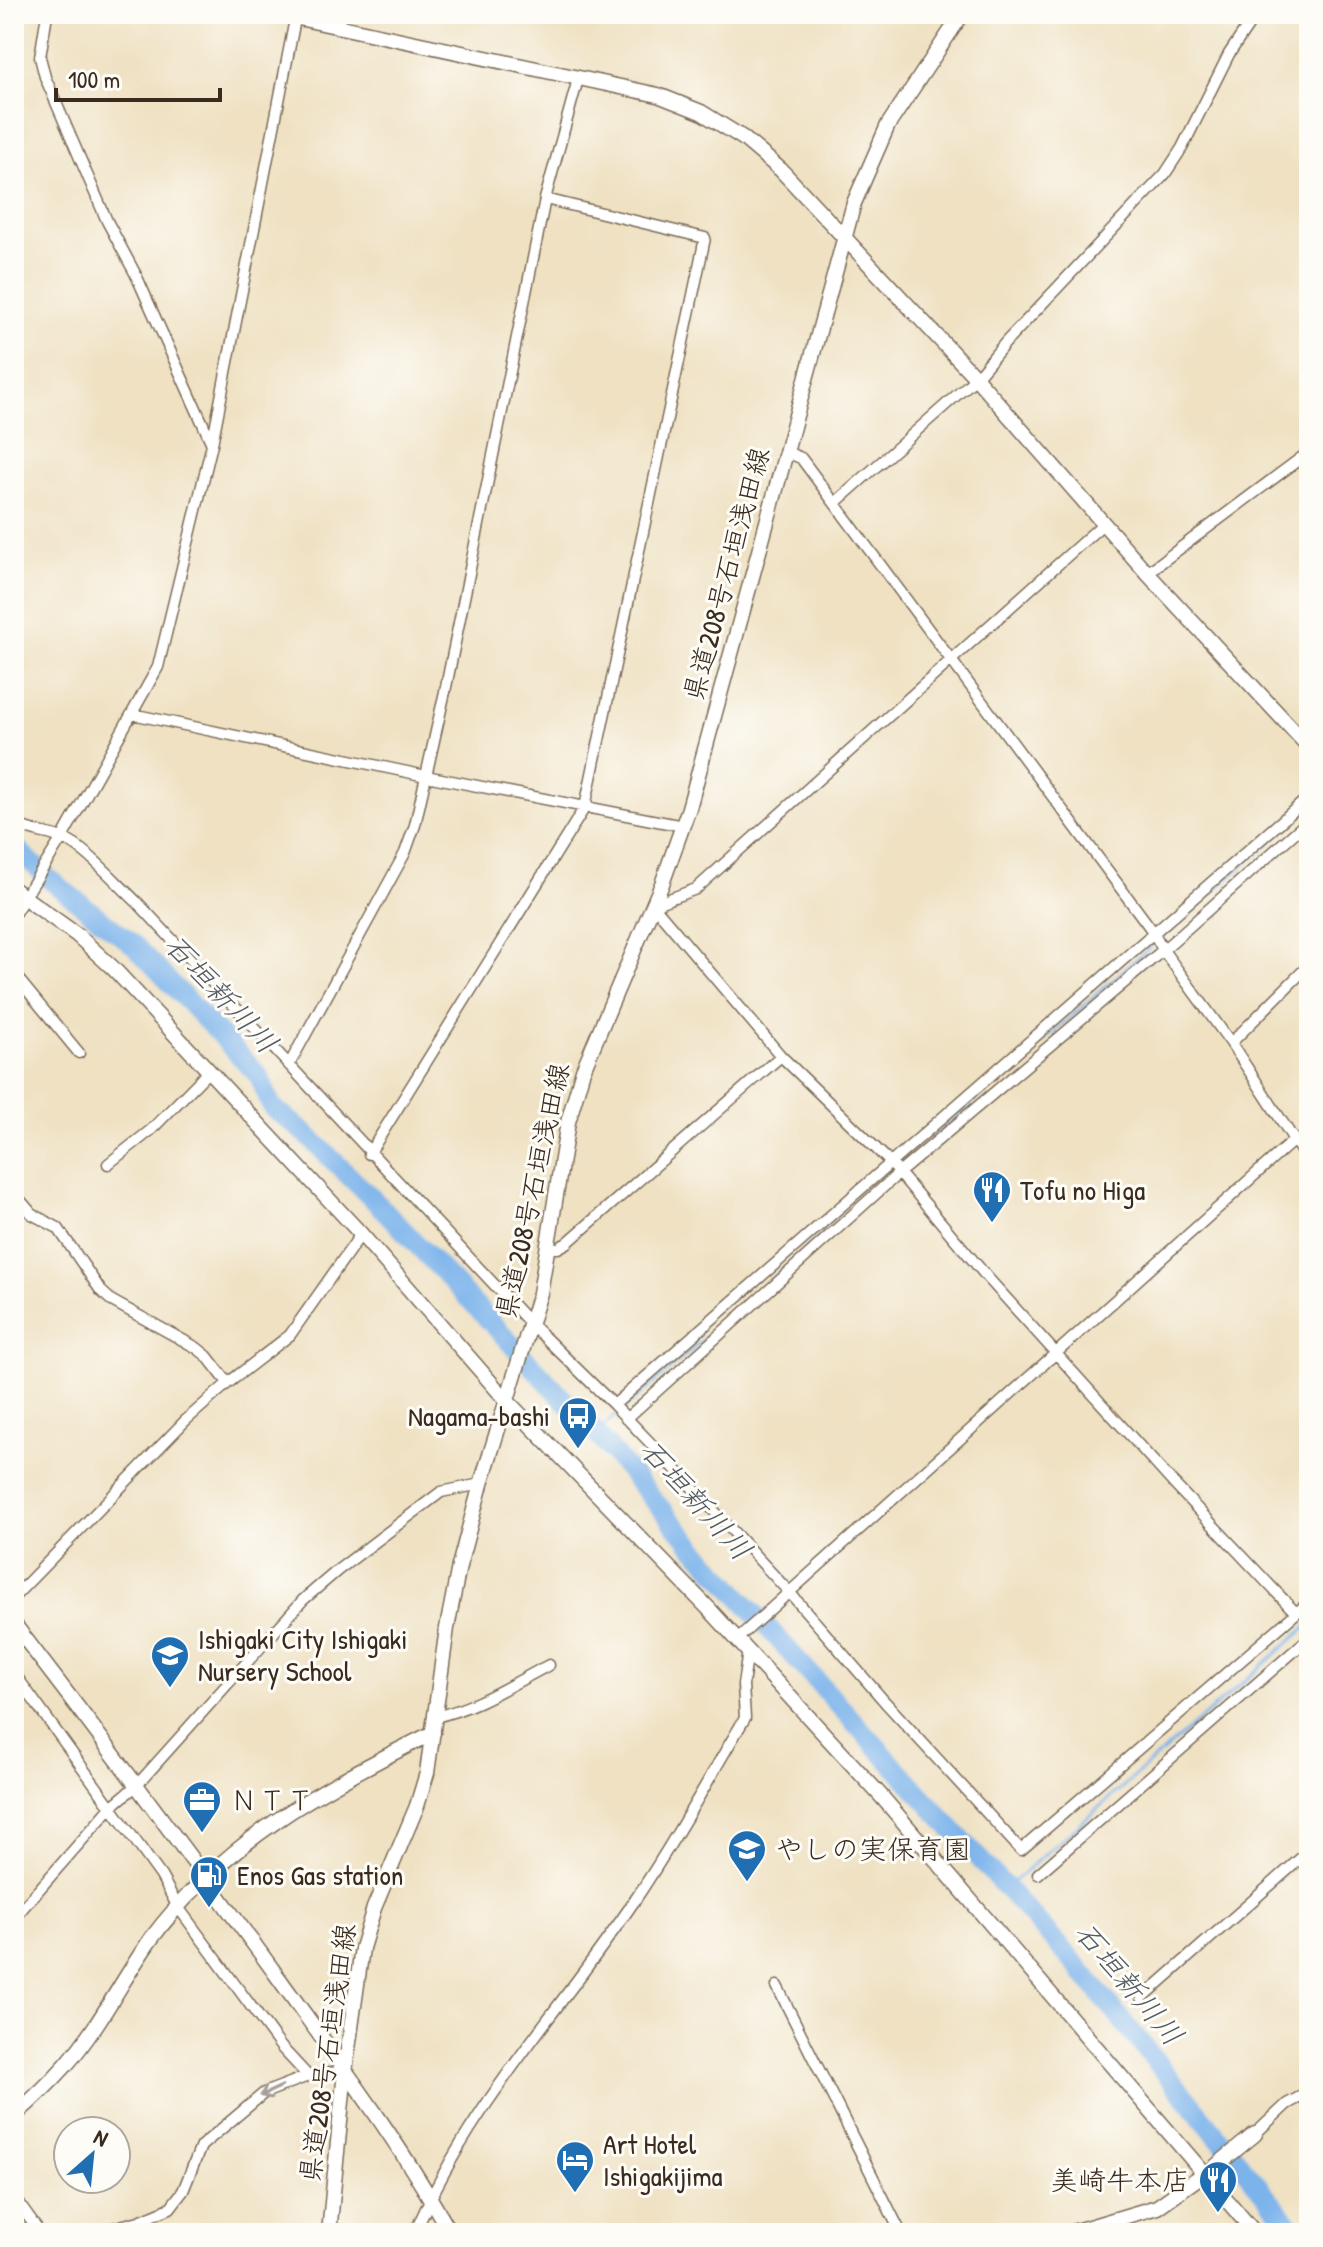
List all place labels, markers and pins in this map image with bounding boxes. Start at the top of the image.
restaurant icon: Tofu no Higa [971,1169,1013,1224]
place label: Tofu no Higa [1020,1171,1145,1209]
bus stop icon: Nagama-bashi [557,1395,599,1450]
place label: Nagama-bashi [408,1397,550,1435]
place label: Ishigaki City Ishigaki Nursery School [198,1620,407,1690]
school or university icon: Ishigaki City Ishigaki Nursery School [149,1634,191,1689]
office icon: ＮＴＴ [181,1779,223,1834]
place label: ＮＴＴ [230,1781,314,1819]
school or university icon: やしの実保育園 [726,1828,768,1883]
place label: やしの実保育園 [775,1830,971,1868]
fuel station icon: Enos Gas station [188,1854,230,1909]
place label: Enos Gas station [237,1856,403,1894]
place label: Art Hotel Ishigakijima [603,2125,723,2195]
hotel icon: Art Hotel Ishigakijima [554,2139,596,2194]
restaurant icon: 美崎牛本店 [1197,2159,1239,2214]
place label: 美崎牛本店 [1050,2161,1190,2199]

